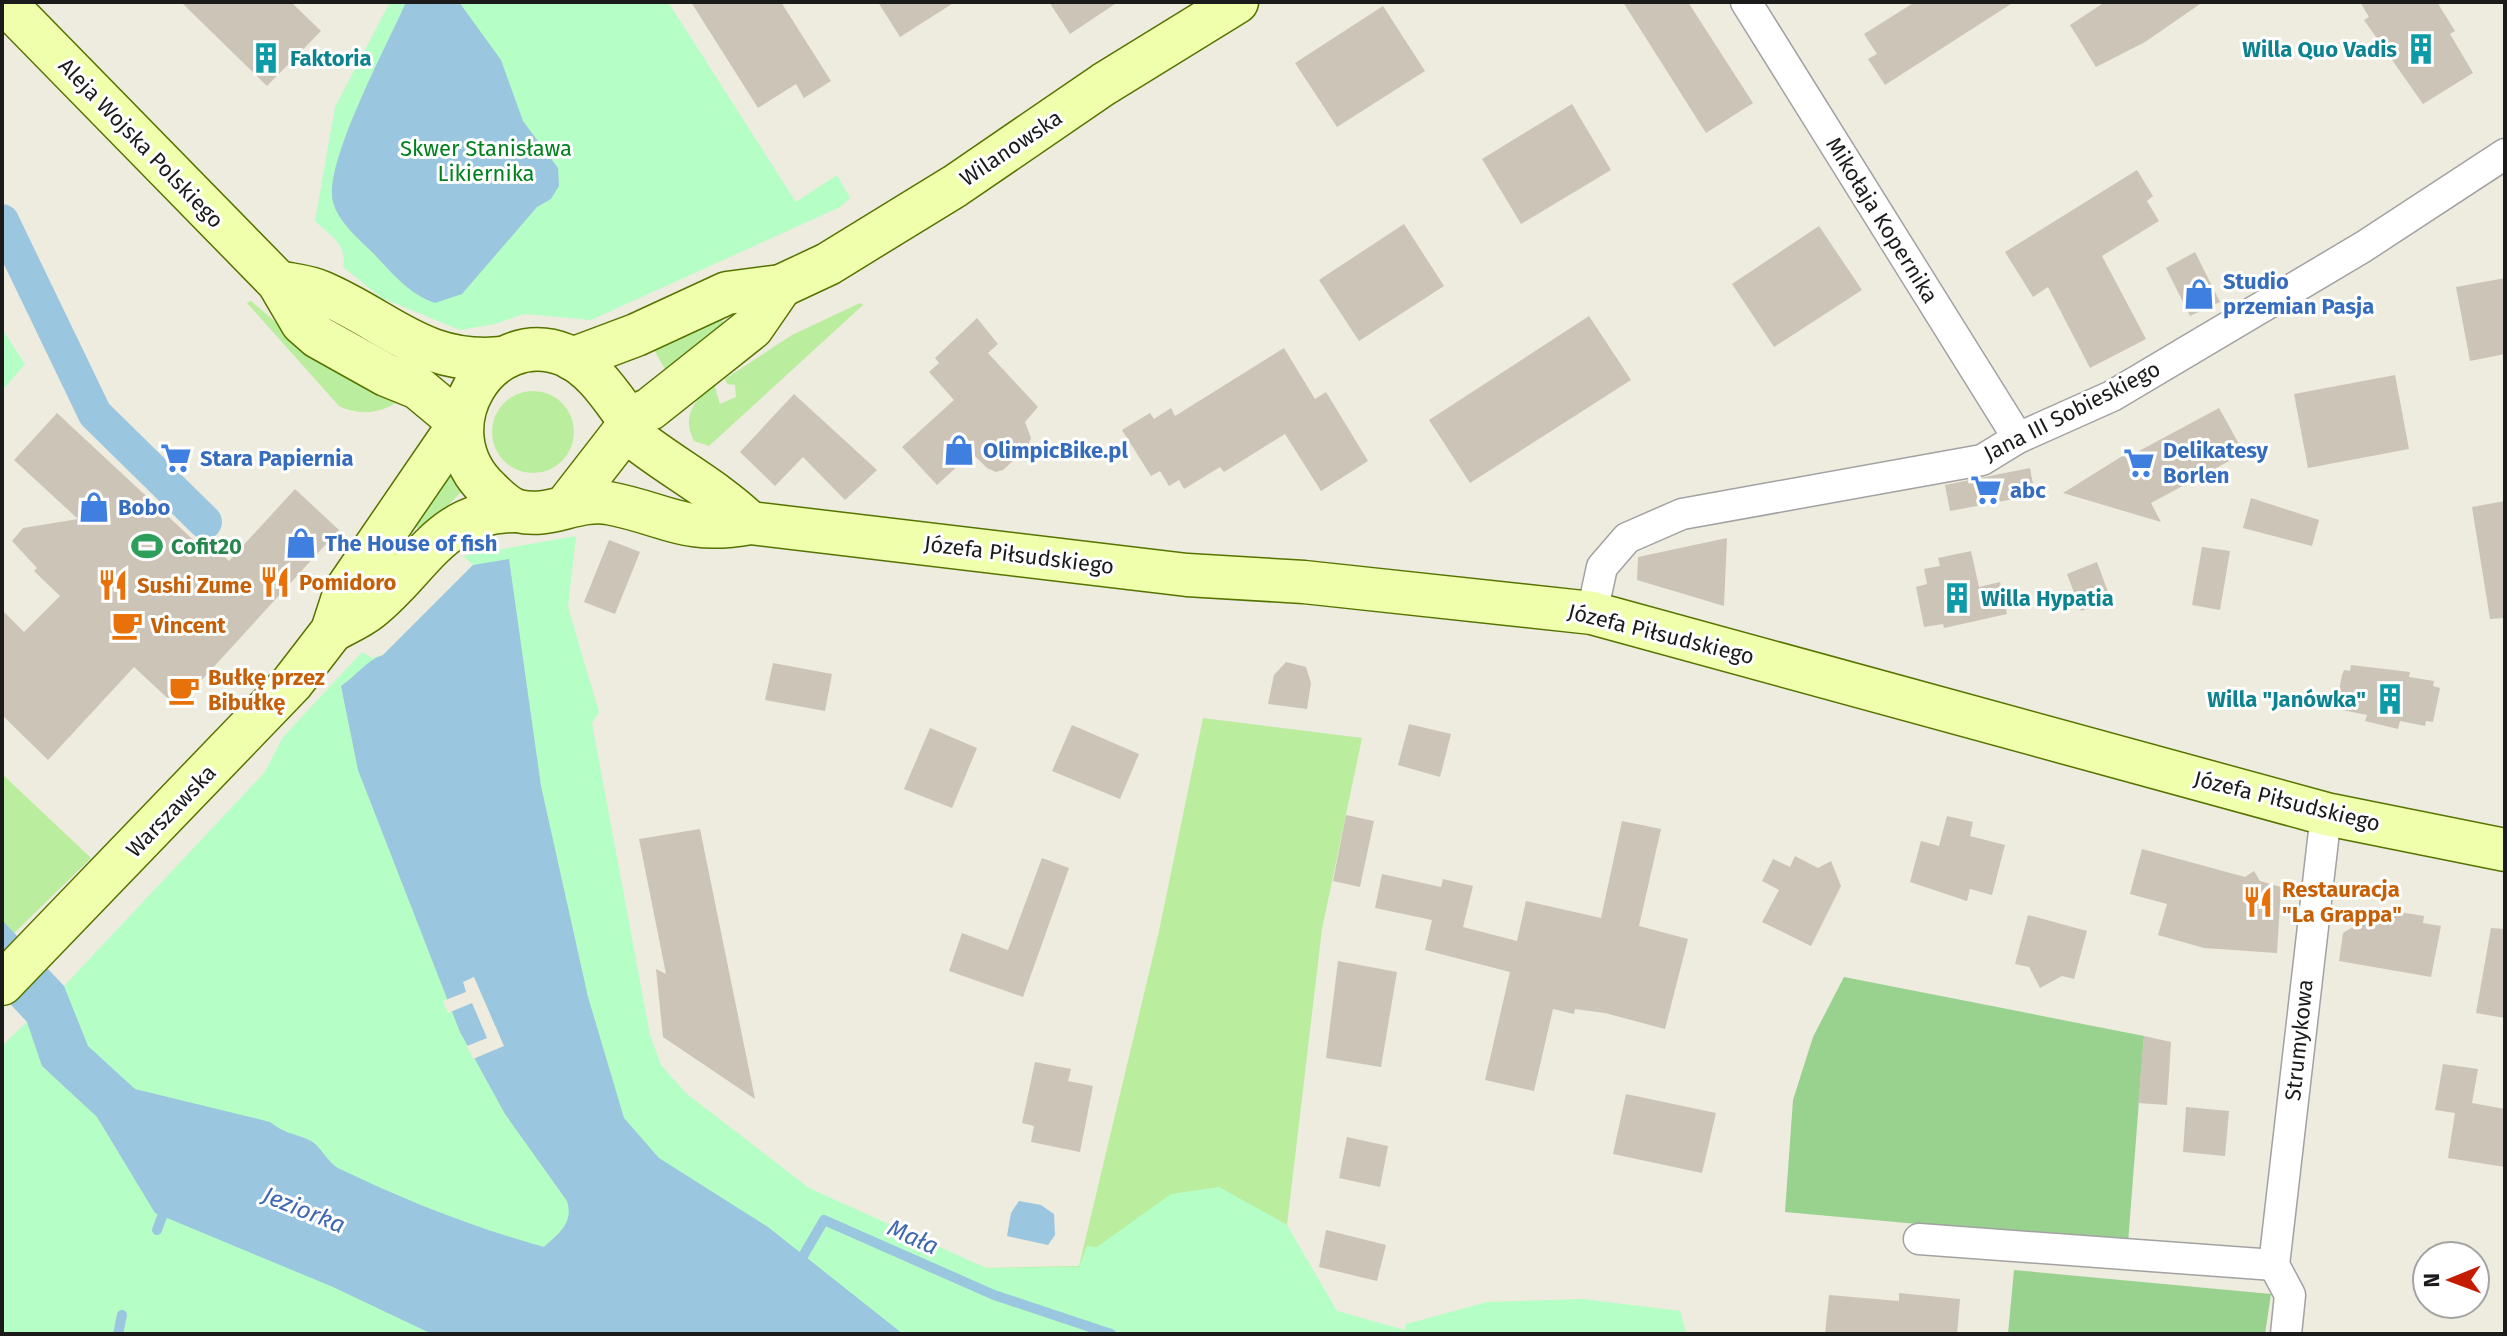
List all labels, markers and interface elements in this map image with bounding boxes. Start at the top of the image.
building icon: Willa Quo Vadis [2404,32,2438,66]
place label: Willa Quo Vadis [2242,36,2397,63]
building icon: Faktoria [249,41,283,75]
place label: Faktoria [290,45,372,72]
street label: Aleja Wojska Polskiego [53,52,229,234]
street label: Wilanowska [955,104,1067,192]
street label: Mikołaja Kopernika [1820,132,1944,308]
park label: Skwer Stanisława Likiernika [400,135,572,187]
place label: Studio przemian Pasja [2223,268,2374,320]
shop icon: Studio przemian Pasja [2182,277,2216,311]
street label: Jana III Sobieskiego [1979,355,2165,467]
shop icon: OlimpicBike.pl [942,433,976,467]
place label: OlimpicBike.pl [983,437,1128,464]
place label: Delikatesy Borlen [2163,437,2269,489]
supermarket icon: Stara Papiernia [159,441,193,475]
place label: Stara Papiernia [200,445,354,472]
supermarket icon: Delikatesy Borlen [2122,446,2156,480]
supermarket icon: abc [1969,473,2003,507]
place label: abc [2010,477,2046,504]
shop icon: Bobo [77,490,111,524]
place label: Bobo [118,494,171,521]
shop icon: The House of fish [284,526,318,560]
sports icon: Cofit20 [130,529,164,563]
place label: The House of fish [325,530,497,557]
street label: Józefa Piłsudskiego [922,530,1116,580]
place label: Cofit20 [171,533,242,560]
restaurant icon: Pomidoro [258,565,292,599]
restaurant icon: Sushi Zume [96,568,130,602]
place label: Pomidoro [299,569,396,596]
place label: Sushi Zume [137,572,252,599]
building icon: Willa Hypatia [1940,581,1974,615]
place label: Willa Hypatia [1981,585,2114,612]
street label: Józefa Piłsudskiego [1565,598,1757,670]
cafe icon: Vincent [110,608,144,642]
place label: Vincent [150,612,226,639]
place label: Bułkę przez Bibułkę [208,664,325,716]
cafe icon: Bułkę przez Bibułkę [167,673,201,707]
building icon: Willa "Janówka" [2373,682,2407,716]
place label: Willa "Janówka" [2207,686,2366,713]
street label: Warszawska [120,759,222,863]
street label: Józefa Piłsudskiego [2191,765,2383,837]
place label: Restauracja "La Grappa" [2282,876,2402,928]
restaurant icon: Restauracja "La Grappa" [2241,885,2275,919]
street label: Strumykowa [2279,978,2319,1102]
water label: Jeziorka [257,1180,349,1239]
water label: Mała [883,1213,943,1261]
north arrow [2411,1240,2491,1320]
text: N [2418,1273,2445,1288]

